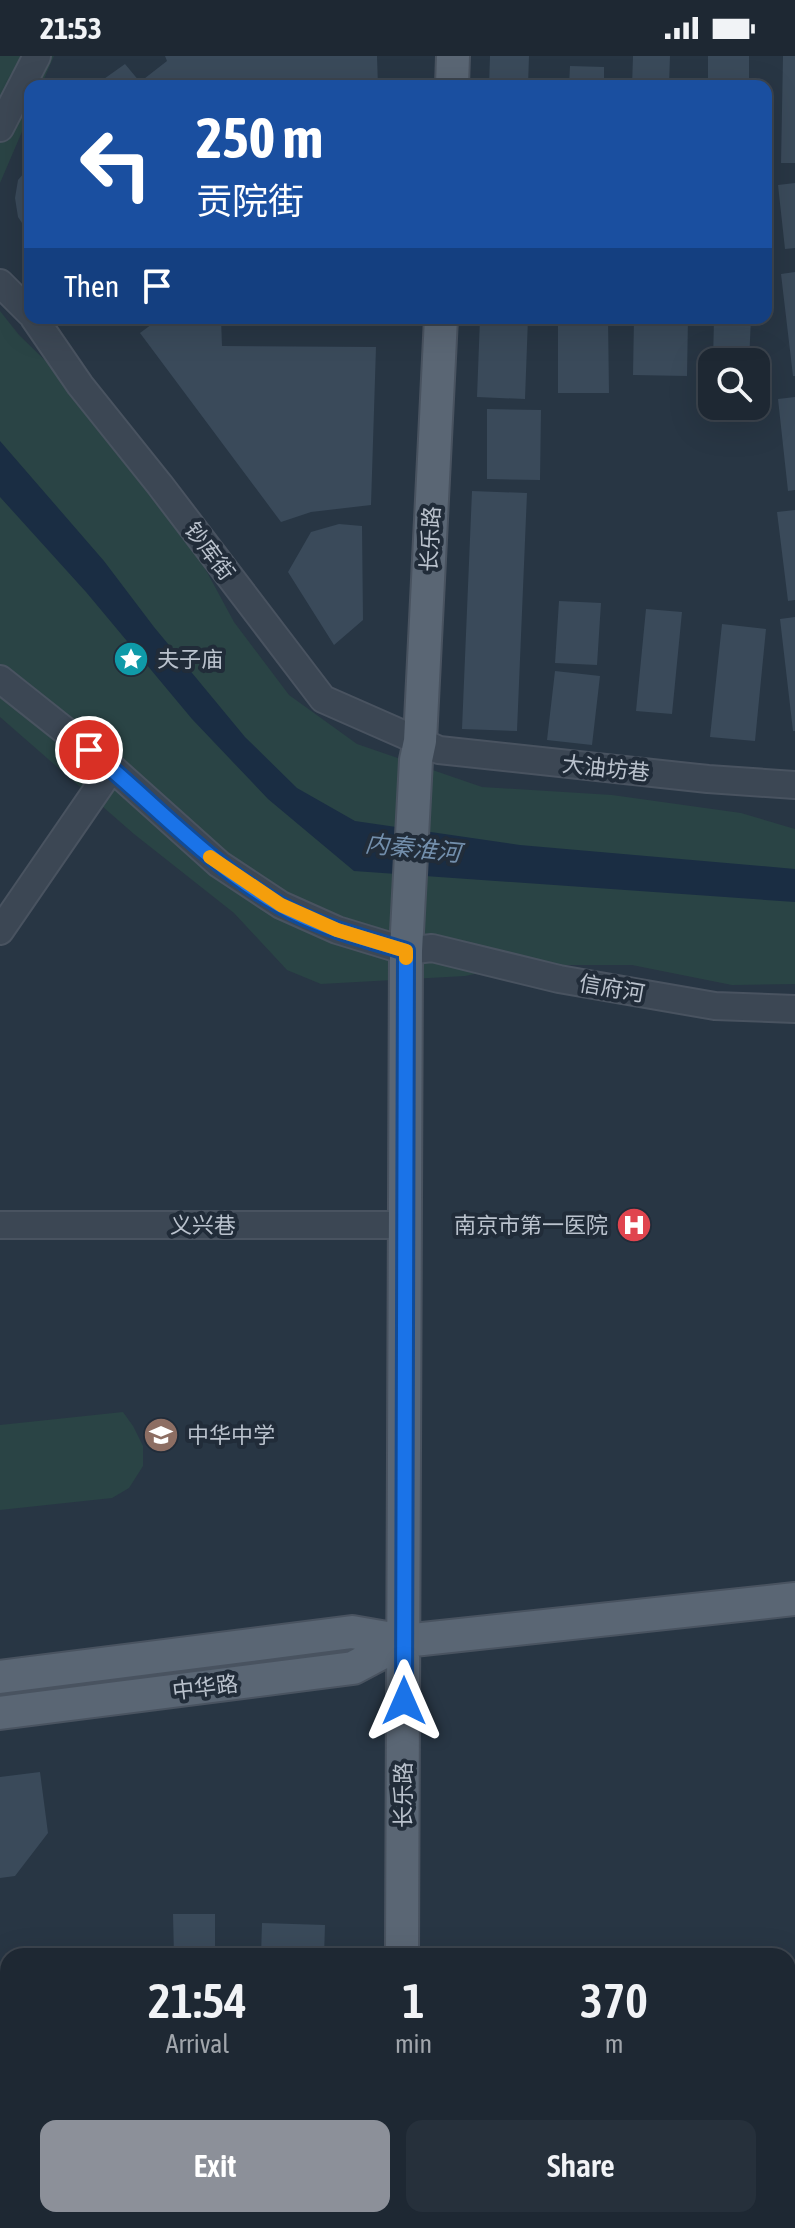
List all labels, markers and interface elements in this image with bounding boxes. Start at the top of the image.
text: 21:53 [40,11,102,45]
text: 250 m [196,106,323,170]
icon: left [64,112,168,216]
text: 贡院街 [196,180,304,222]
icon: arrive [135,264,179,308]
text: Then [64,269,119,303]
map controls [698,348,770,420]
button: search [698,348,770,420]
street label: 长乐路 [415,505,445,573]
street label: 钞库街 [180,517,240,585]
place icon: 夫子庙 [112,640,150,678]
place label: 夫子庙 [157,646,223,672]
pin [55,716,123,784]
icon: arrive [67,728,111,772]
street label: 大油坊巷 [561,750,651,786]
water label: 内秦淮河 [364,830,466,867]
street label: 信府河 [577,969,647,1007]
hospital icon: 南京市第一医院 [615,1206,653,1244]
street label: 义兴巷 [170,1212,236,1238]
place label: 南京市第一医院 [454,1212,608,1238]
school or university icon: 中华中学 [142,1416,180,1454]
place label: 中华中学 [187,1422,275,1448]
position arrow [362,1659,446,1743]
street label: 中华路 [171,1670,239,1704]
street label: 长乐路 [390,1762,416,1828]
text: 21:54 [148,1973,247,2028]
text: 1 [402,1973,425,2028]
text: 370 [580,1973,648,2028]
text: Arrival [166,2029,229,2059]
text: min [395,2029,432,2059]
text: m [605,2029,623,2059]
button: Exit [40,2120,390,2212]
button: Share [406,2120,756,2212]

